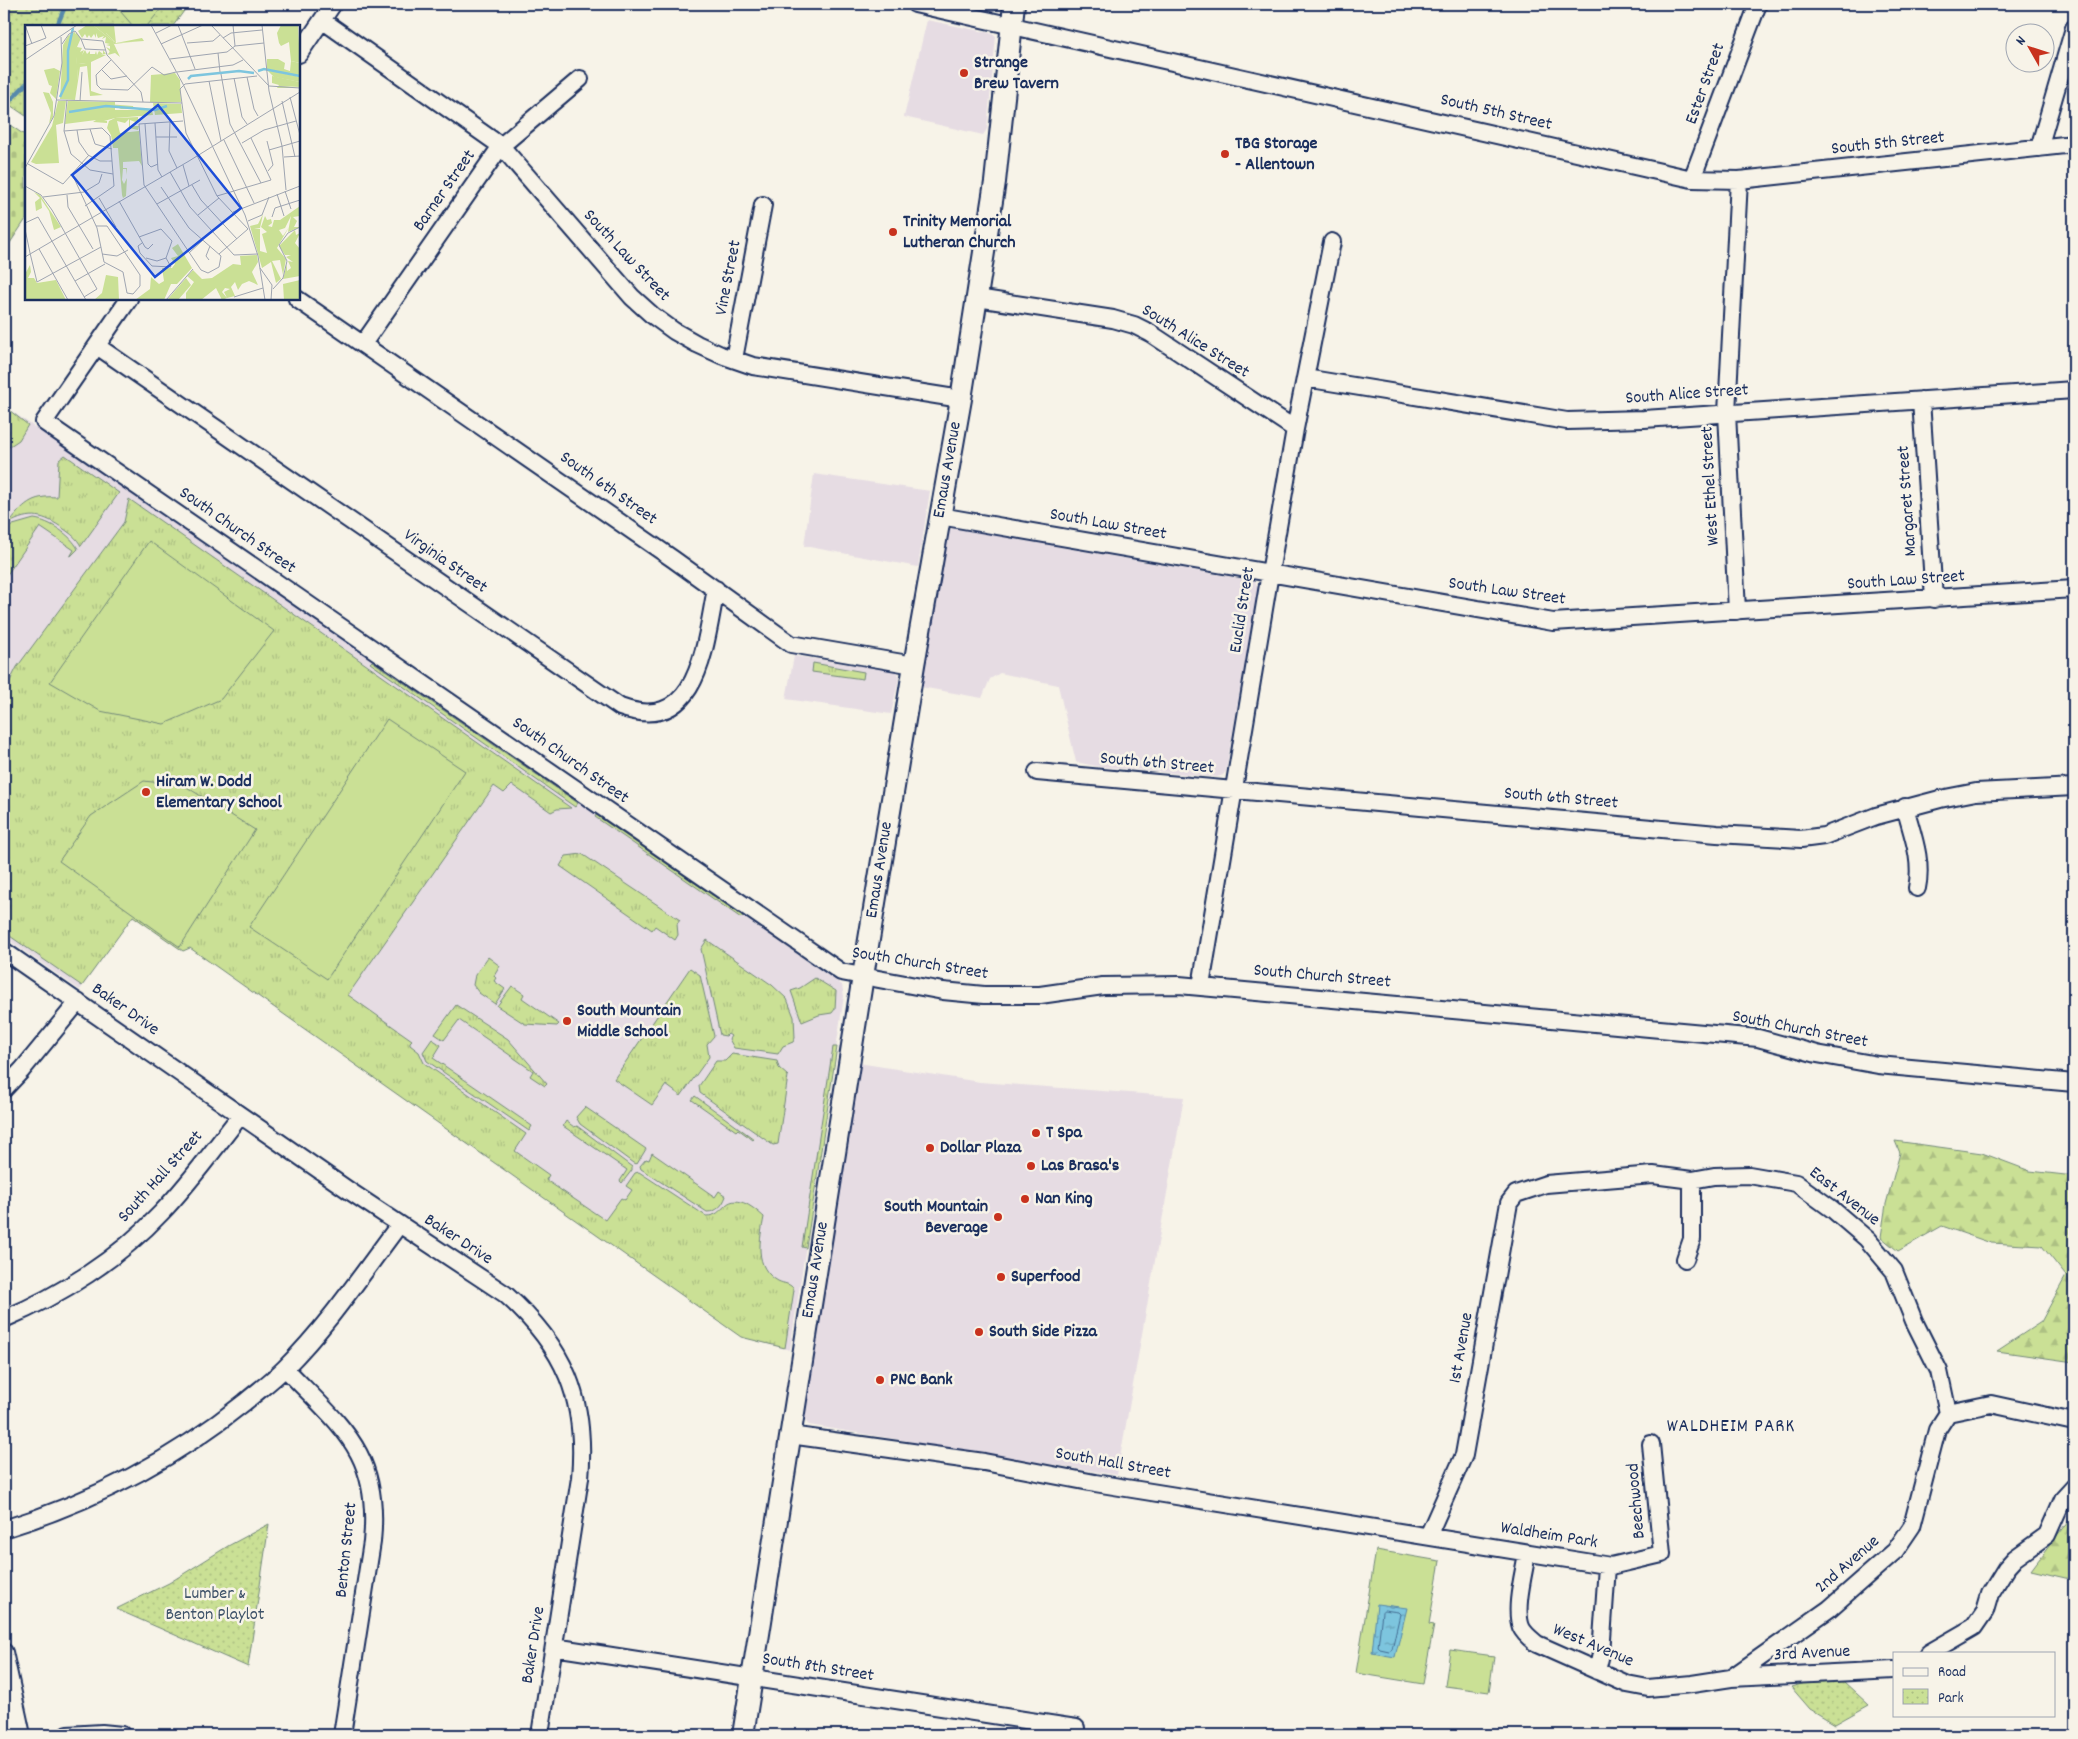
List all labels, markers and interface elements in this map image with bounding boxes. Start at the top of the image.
north arrow [2006,22,2056,72]
inset map [25,25,300,300]
text: N [2012,32,2031,50]
street label: Ester Street [1680,40,1732,128]
place label: Strange Brew Tavern [974,51,1059,97]
marker: Strange Brew Tavern [958,67,970,79]
street label: South 5th Street [1438,88,1555,138]
street label: South 5th Street [1830,126,1946,162]
place label: TBG Storage - Allentown [1235,132,1318,178]
street label: Barner Street [408,145,483,237]
marker: TBG Storage - Allentown [1219,148,1231,160]
street label: South Law Street [577,204,676,308]
place label: Trinity Memorial Lutheran Church [903,210,1016,256]
marker: Trinity Memorial Lutheran Church [887,226,899,238]
street label: Vine Street [709,238,749,318]
street label: South Alice Street [1136,299,1254,385]
street label: South Alice Street [1625,378,1750,412]
street label: Emaus Avenue [927,420,969,520]
street label: West Ethel Street [1695,425,1727,546]
street label: Margaret Street [1892,444,1924,557]
street label: South 6th Street [554,446,662,532]
street label: South Church Street [173,481,301,581]
street label: South Law Street [1048,502,1169,548]
street label: Virginia Street [398,524,492,600]
street label: South Law Street [1846,564,1966,598]
street label: Euclid Street [1224,565,1262,655]
street label: South Law Street [1447,571,1567,613]
street label: South Church Street [506,711,634,811]
street label: South 6th Street [1099,747,1215,781]
place label: Hiram W. Dodd Elementary School [156,770,283,816]
street label: South 6th Street [1503,782,1619,816]
marker: Hiram W. Dodd Elementary School [140,786,152,798]
street label: Emaus Avenue [860,820,900,920]
street label: South Church Street [850,941,990,987]
street label: South Church Street [1252,959,1392,995]
street label: Baker Drive [86,977,164,1043]
place label: South Mountain Middle School [577,999,681,1045]
street label: South Church Street [1730,1005,1870,1055]
marker: South Mountain Middle School [561,1015,573,1027]
place label: T Spa [1046,1121,1083,1146]
street label: South Hall Street [113,1125,210,1229]
marker: T Spa [1030,1127,1042,1139]
place label: Dollar Plaza [940,1136,1022,1161]
marker: Dollar Plaza [924,1142,936,1154]
place label: Las Brasa's [1041,1154,1120,1179]
marker: Las Brasa's [1025,1160,1037,1172]
street label: East Avenue [1803,1161,1885,1233]
place label: Nan King [1035,1187,1093,1212]
marker: Nan King [1019,1193,1031,1205]
place label: South Mountain Beverage [884,1195,988,1241]
street label: Baker Drive [419,1208,497,1272]
marker: South Mountain Beverage [992,1211,1004,1223]
street label: Emaus Avenue [796,1220,836,1320]
place label: Superfood [1011,1265,1080,1290]
marker: Superfood [995,1271,1007,1283]
street label: 1st Avenue [1443,1311,1481,1385]
place label: South Side Pizza [989,1320,1098,1345]
marker: South Side Pizza [973,1326,985,1338]
place label: PNC Bank [890,1368,953,1393]
marker: PNC Bank [874,1374,886,1386]
district label: WALDHEIM PARK [1667,1414,1795,1441]
street label: South Hall Street [1053,1442,1173,1487]
street label: Beechwood [1621,1462,1653,1540]
street label: Benton Street [330,1501,364,1599]
street label: Waldheim Park [1499,1516,1599,1556]
street label: 2nd Avenue [1810,1530,1886,1600]
park label: Lumber & Benton Playlot [166,1582,265,1628]
street label: Baker Drive [516,1605,552,1685]
street label: West Avenue [1549,1618,1637,1674]
street label: 3rd Avenue [1773,1640,1851,1668]
street label: South 8th Street [760,1647,876,1689]
legend [1893,1652,2056,1716]
text: Road [1938,1662,1966,1684]
text: Park [1938,1688,1964,1710]

